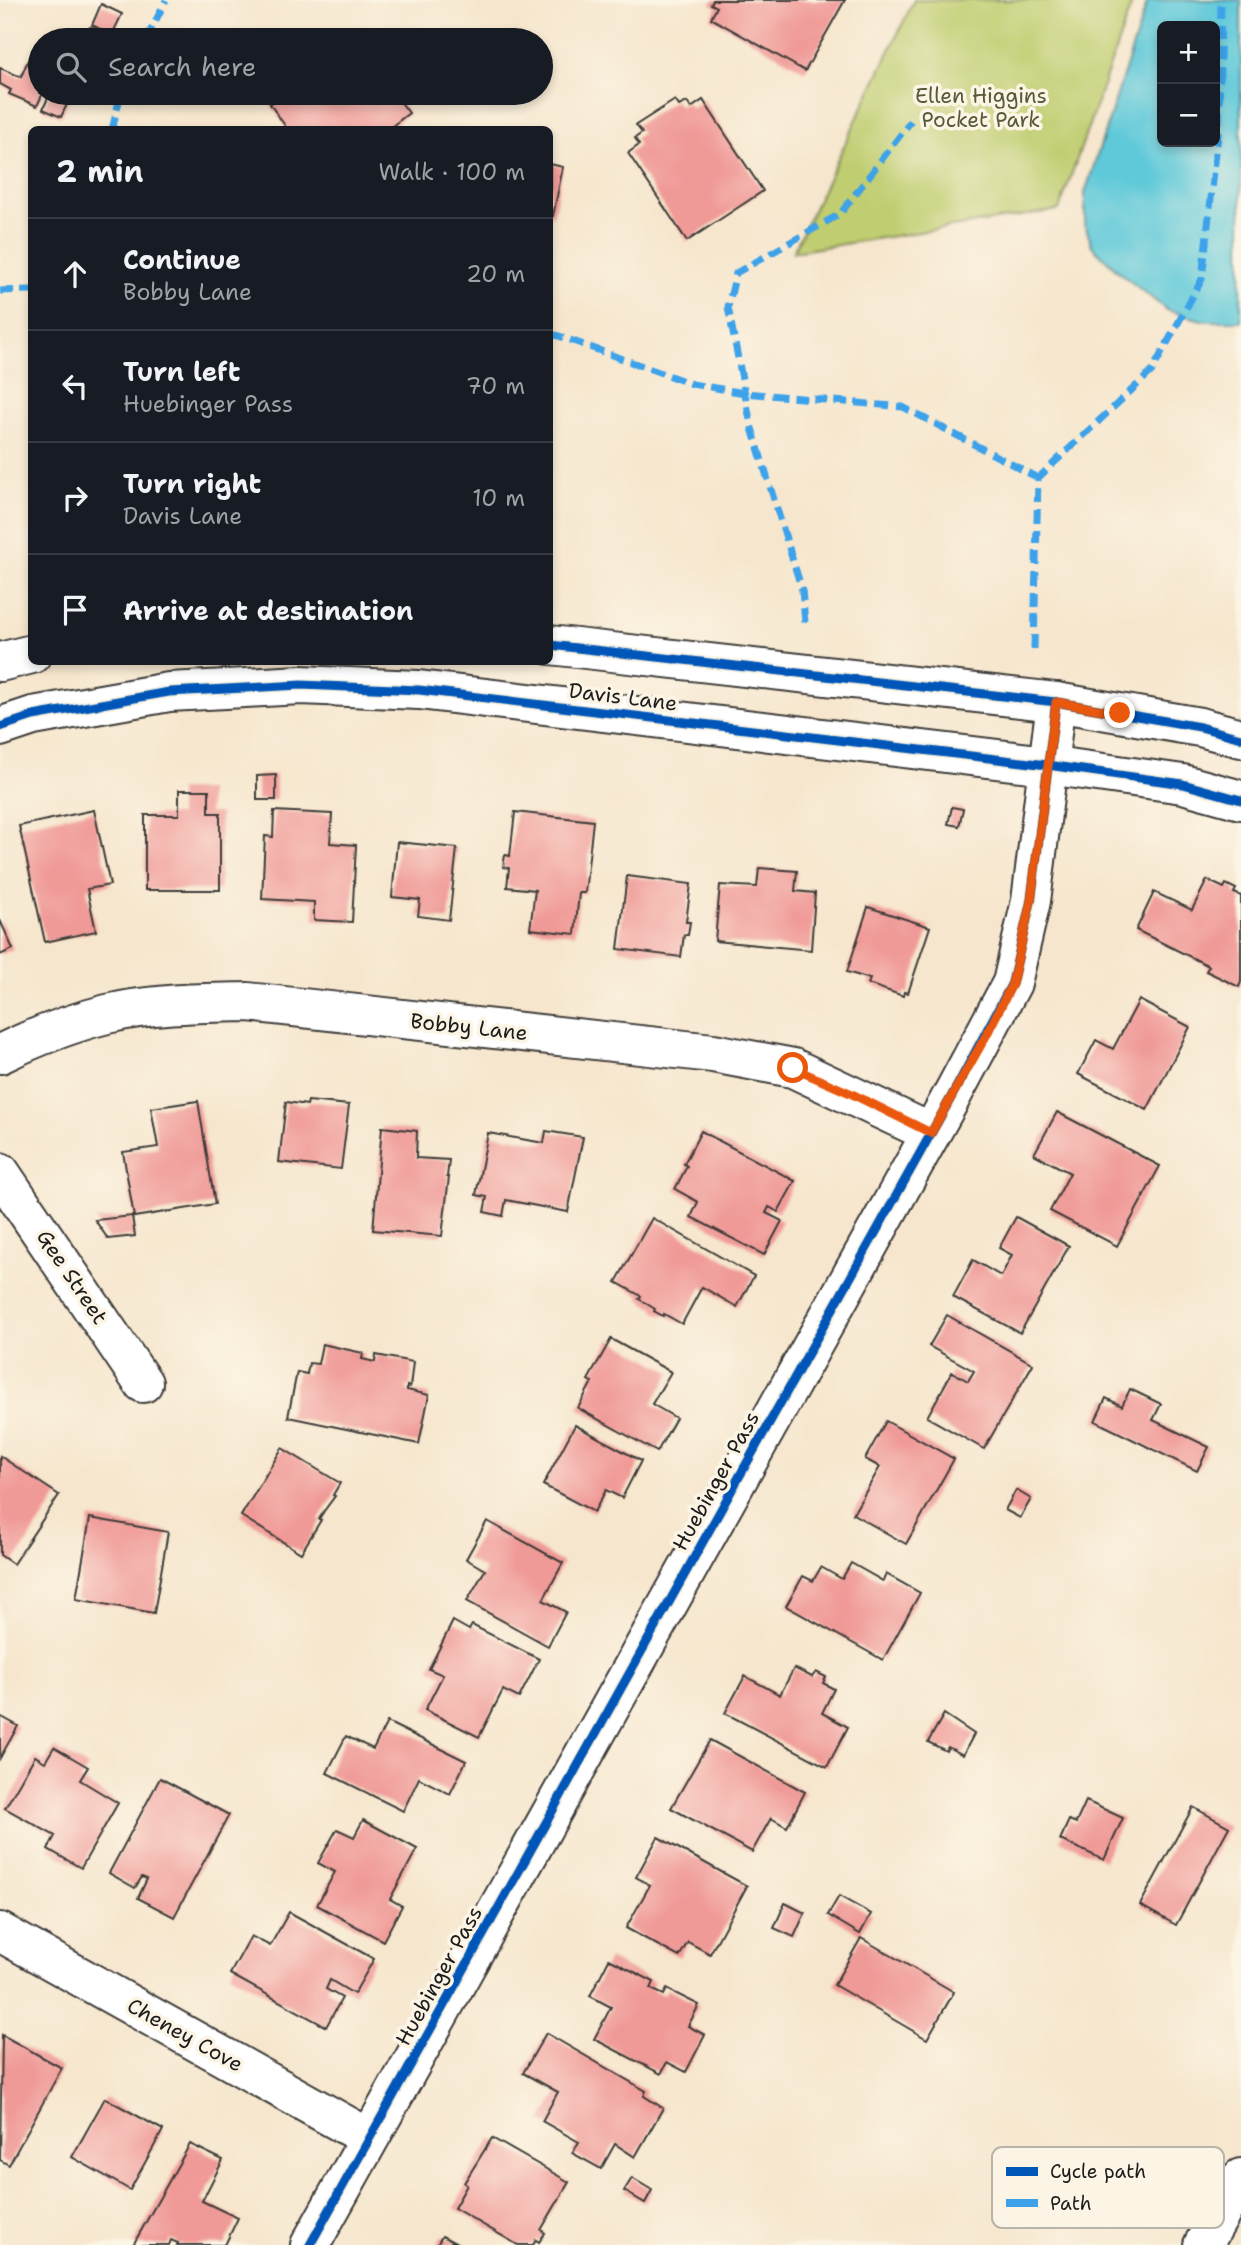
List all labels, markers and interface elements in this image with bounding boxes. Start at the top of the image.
map controls [1157,21,1220,147]
button: + [1157,21,1220,84]
search box [28,28,553,105]
icon: search [52,48,90,86]
text: Search here [108,49,257,84]
park label: Ellen Higgins Pocket Park [915,82,1047,134]
button: − [1157,84,1220,147]
text: 2 min [56,151,143,192]
text: Walk · 100 m [379,157,525,187]
text: Continue [123,242,241,277]
icon: ahead [56,255,94,293]
text: 20 m [466,259,525,289]
text: Bobby Lane [123,277,252,307]
text: Turn left [123,354,240,389]
icon: left [56,367,94,405]
text: 70 m [466,371,525,401]
text: Huebinger Pass [123,389,293,419]
text: Turn right [123,466,261,501]
icon: right [56,479,94,517]
text: 10 m [472,483,525,513]
text: Davis Lane [123,501,242,531]
icon: arrive [56,591,94,629]
text: Arrive at destination [123,593,413,628]
street label: Davis Lane [567,676,679,718]
route end [1104,697,1135,728]
street label: Bobby Lane [409,1007,529,1047]
route start [777,1052,808,1083]
street label: Gee Street [30,1224,114,1330]
street label: Huebinger Pass [666,1406,766,1556]
street label: Huebinger Pass [389,1901,489,2051]
street label: Cheney Cove [122,1992,248,2078]
legend [992,2147,1224,2228]
text: Cycle path [1050,2159,1146,2184]
text: Path [1050,2191,1092,2216]

